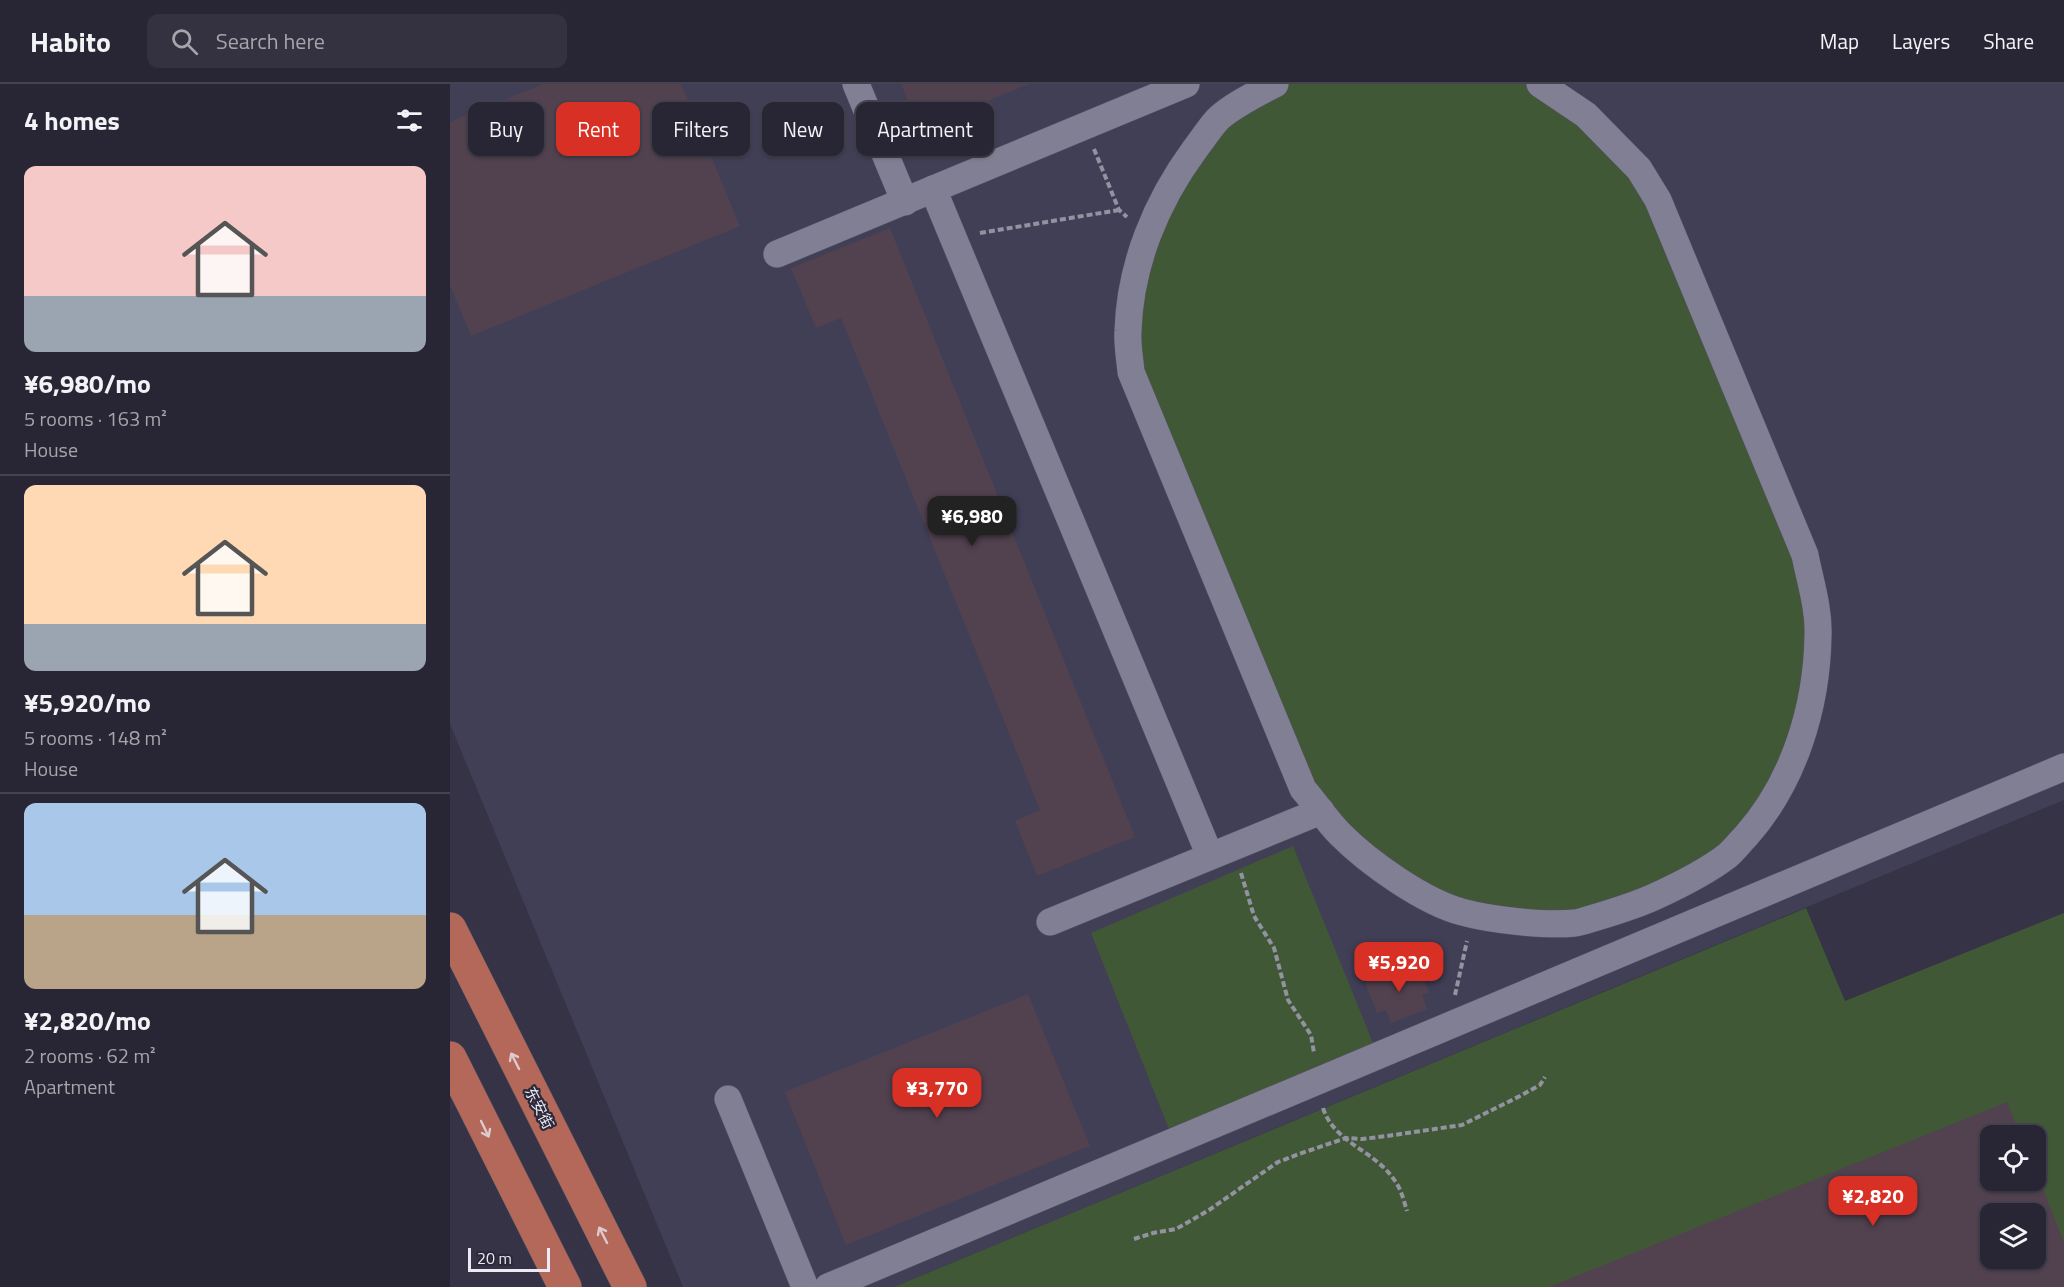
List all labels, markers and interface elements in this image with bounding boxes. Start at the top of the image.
search box [147,14,567,68]
text: Habito [30,20,111,63]
text: Search here [216,24,325,58]
icon: search [168,25,201,58]
text: Map [1820,25,1859,57]
text: Layers [1892,25,1950,57]
text: Share [1983,25,2034,57]
text: 4 homes [24,101,120,140]
chip: Buy [468,102,544,156]
chip: Rent [556,102,640,156]
chip: Filters [652,102,750,156]
chip: New [762,102,844,156]
chip: Apartment [856,102,994,156]
icon: filters [393,104,426,137]
icon: home [171,205,279,313]
text: ¥6,980/mo [24,364,151,403]
text: 5 rooms · 163 m² [24,403,167,434]
text: House [24,434,78,465]
pin: ¥6,980 [923,496,1021,547]
text: ¥6,980 [941,500,1003,531]
icon: home [171,524,279,632]
text: ¥5,920/mo [24,683,151,722]
text: 5 rooms · 148 m² [24,722,167,753]
text: House [24,753,78,784]
icon: home [171,842,279,950]
pin: ¥5,920 [1350,942,1448,993]
text: ¥5,920 [1368,946,1430,977]
text: ¥2,820/mo [24,1001,151,1040]
text: 2 rooms · 62 m² [24,1040,156,1071]
one-way arrow [509,1053,521,1070]
pin: ¥3,770 [888,1068,986,1119]
text: Apartment [24,1071,115,1102]
text: ¥3,770 [906,1072,968,1103]
street label: 东安街 [519,1082,560,1133]
one-way arrow [480,1120,492,1138]
map controls [1980,1125,2046,1269]
button: locate [1980,1125,2046,1191]
pin: ¥2,820 [1824,1176,1922,1227]
text: ¥2,820 [1842,1180,1904,1211]
button: layers [1980,1203,2046,1269]
one-way arrow [597,1226,608,1244]
scale bar [468,1245,550,1272]
text: 20 m [477,1246,512,1270]

